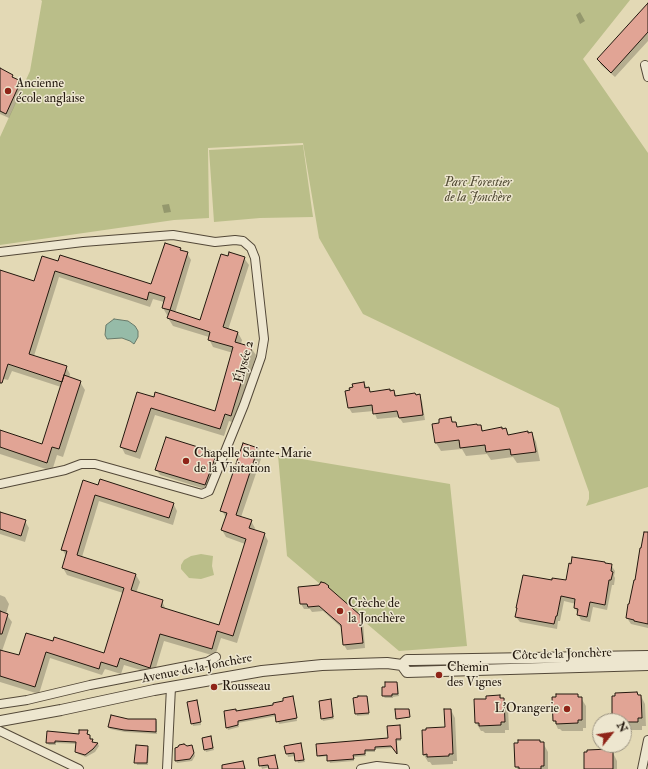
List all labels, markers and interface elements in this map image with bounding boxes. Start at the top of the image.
place label: Ancienne école anglaise [16,76,85,107]
marker: Ancienne école anglaise [3,86,13,96]
park label: Parc Forestier de la Jonchère [444,175,512,206]
street label: Élysée 2 [232,339,258,385]
place label: Chapelle Sainte-Marie de la Visitation [194,446,312,477]
marker: Chapelle Sainte-Marie de la Visitation [181,456,191,466]
place label: Crèche de la Jonchère [348,596,405,627]
marker: Crèche de la Jonchère [335,606,345,616]
street label: Côte de la Jonchère [512,645,612,665]
street label: Avenue de la Jonchère [141,651,253,687]
place label: Chemin des Vignes [447,660,502,691]
marker: Chemin des Vignes [434,670,444,680]
place label: Rousseau [222,679,271,695]
marker: Rousseau [209,682,219,692]
place label: L'Orangerie [494,701,559,717]
marker: L'Orangerie [562,704,572,714]
north arrow [592,713,632,753]
text: N [614,720,630,735]

